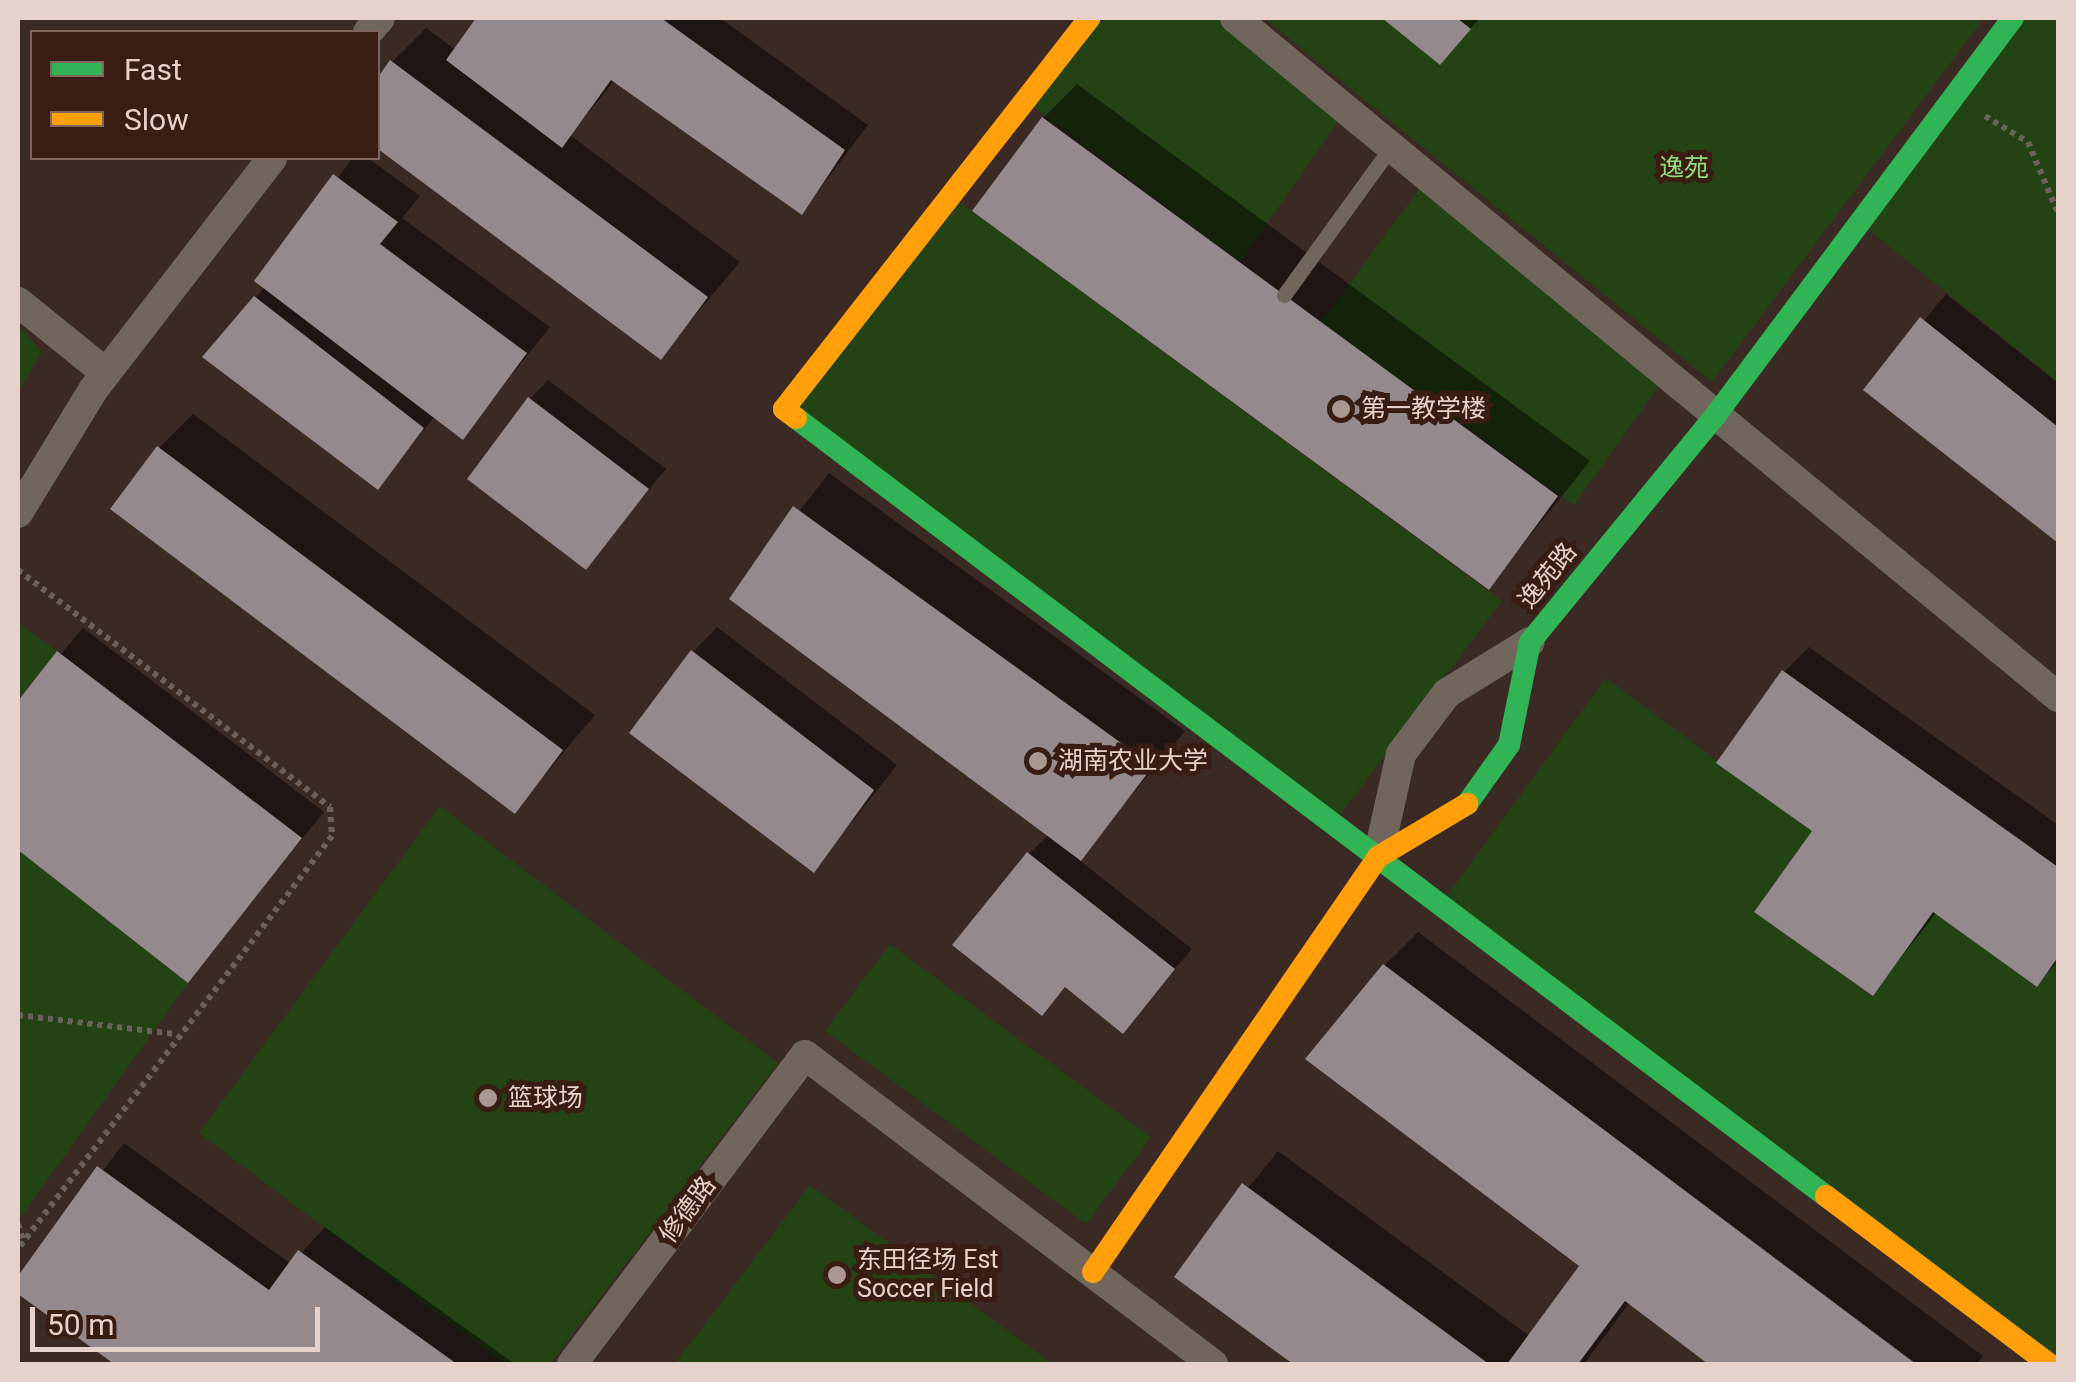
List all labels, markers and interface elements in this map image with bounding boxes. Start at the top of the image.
legend [30,30,380,160]
text: Fast [124,52,182,87]
text: Slow [124,102,189,137]
park label: 逸苑 [1659,153,1709,183]
place label: 第一教学楼 [1361,394,1486,424]
marker: 第一教学楼 [1330,398,1352,420]
street label: 逸苑路 [1513,537,1583,615]
place label: 湖南农业大学 [1058,746,1208,776]
marker: 湖南农业大学 [1027,750,1049,772]
place label: 篮球场 [508,1083,583,1113]
marker: 篮球场 [477,1087,499,1109]
street label: 修德路 [653,1171,723,1249]
place label: 东田径场 Est Soccer Field [857,1246,998,1305]
marker: 东田径场 Est Soccer Field [826,1264,848,1286]
scale bar [35,1287,325,1349]
text: 50 m [47,1307,114,1342]

